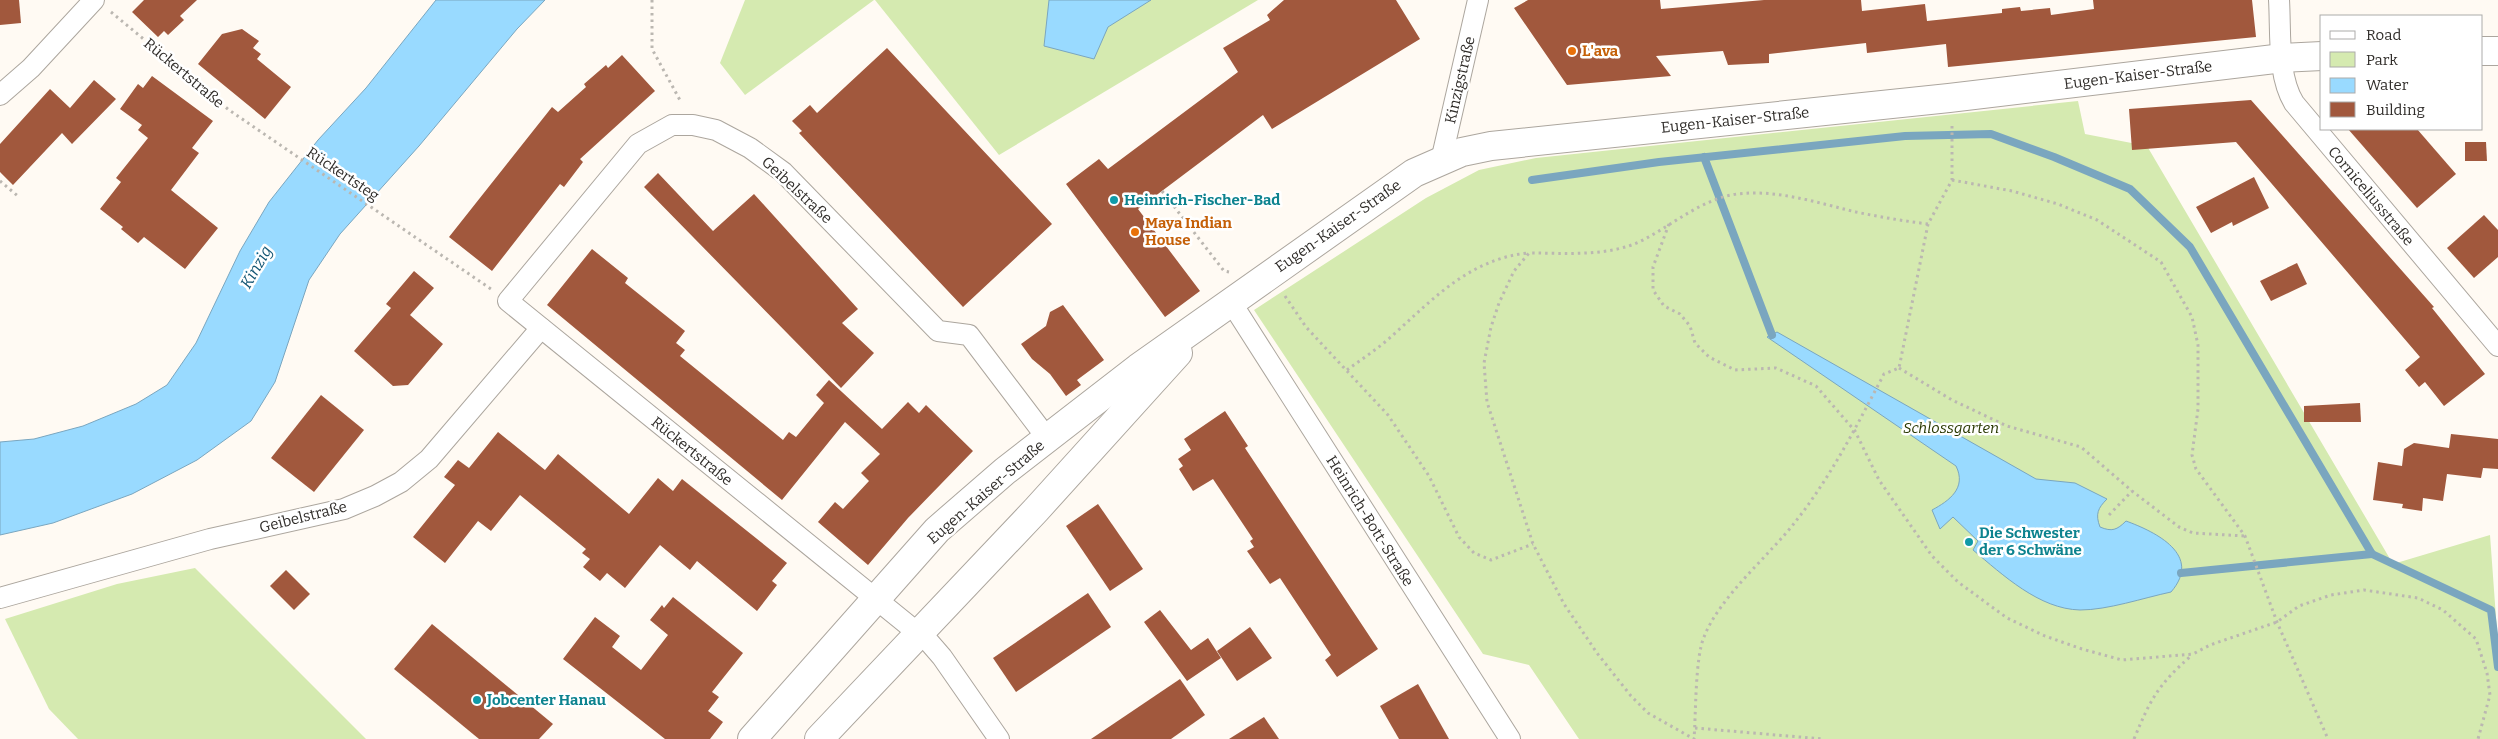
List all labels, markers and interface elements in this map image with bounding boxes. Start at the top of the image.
legend [2320,15,2483,130]
text: Road [2366,26,2401,44]
street label: Rückertstraße [140,34,228,112]
street label: Kinzigstraße [1441,35,1479,125]
place label: L'ava [1582,42,1619,60]
marker: L'ava [1566,45,1578,57]
text: Park [2366,51,2398,69]
street label: Eugen-Kaiser-Straße [2063,57,2213,93]
text: Water [2366,76,2409,94]
text: Building [2366,101,2425,119]
street label: Eugen-Kaiser-Straße [1660,103,1810,137]
street label: Rückertsteg [303,143,383,205]
street label: Corniceliusstraße [2324,143,2418,249]
street label: Geibelstraße [758,153,836,227]
street label: Eugen-Kaiser-Straße [1272,176,1404,276]
place label: Heinrich-Fischer-Bad [1124,191,1280,209]
marker: Heinrich-Fischer-Bad [1108,194,1120,206]
place label: Maya Indian House [1145,214,1232,249]
marker: Maya Indian House [1129,226,1141,238]
water label: Kinzig [236,242,276,292]
street label: Rückertstraße [648,413,736,489]
park label: Schlossgarten [1903,419,1999,437]
street label: Eugen-Kaiser-Straße [924,436,1048,548]
street label: Heinrich-Bott-Straße [1322,452,1418,590]
street label: Geibelstraße [257,497,349,537]
place label: Die Schwester der 6 Schwäne [1979,524,2082,559]
marker: Die Schwester der 6 Schwäne [1963,536,1975,548]
place label: Jobcenter Hanau [486,691,607,709]
marker: Jobcenter Hanau [471,694,483,706]

